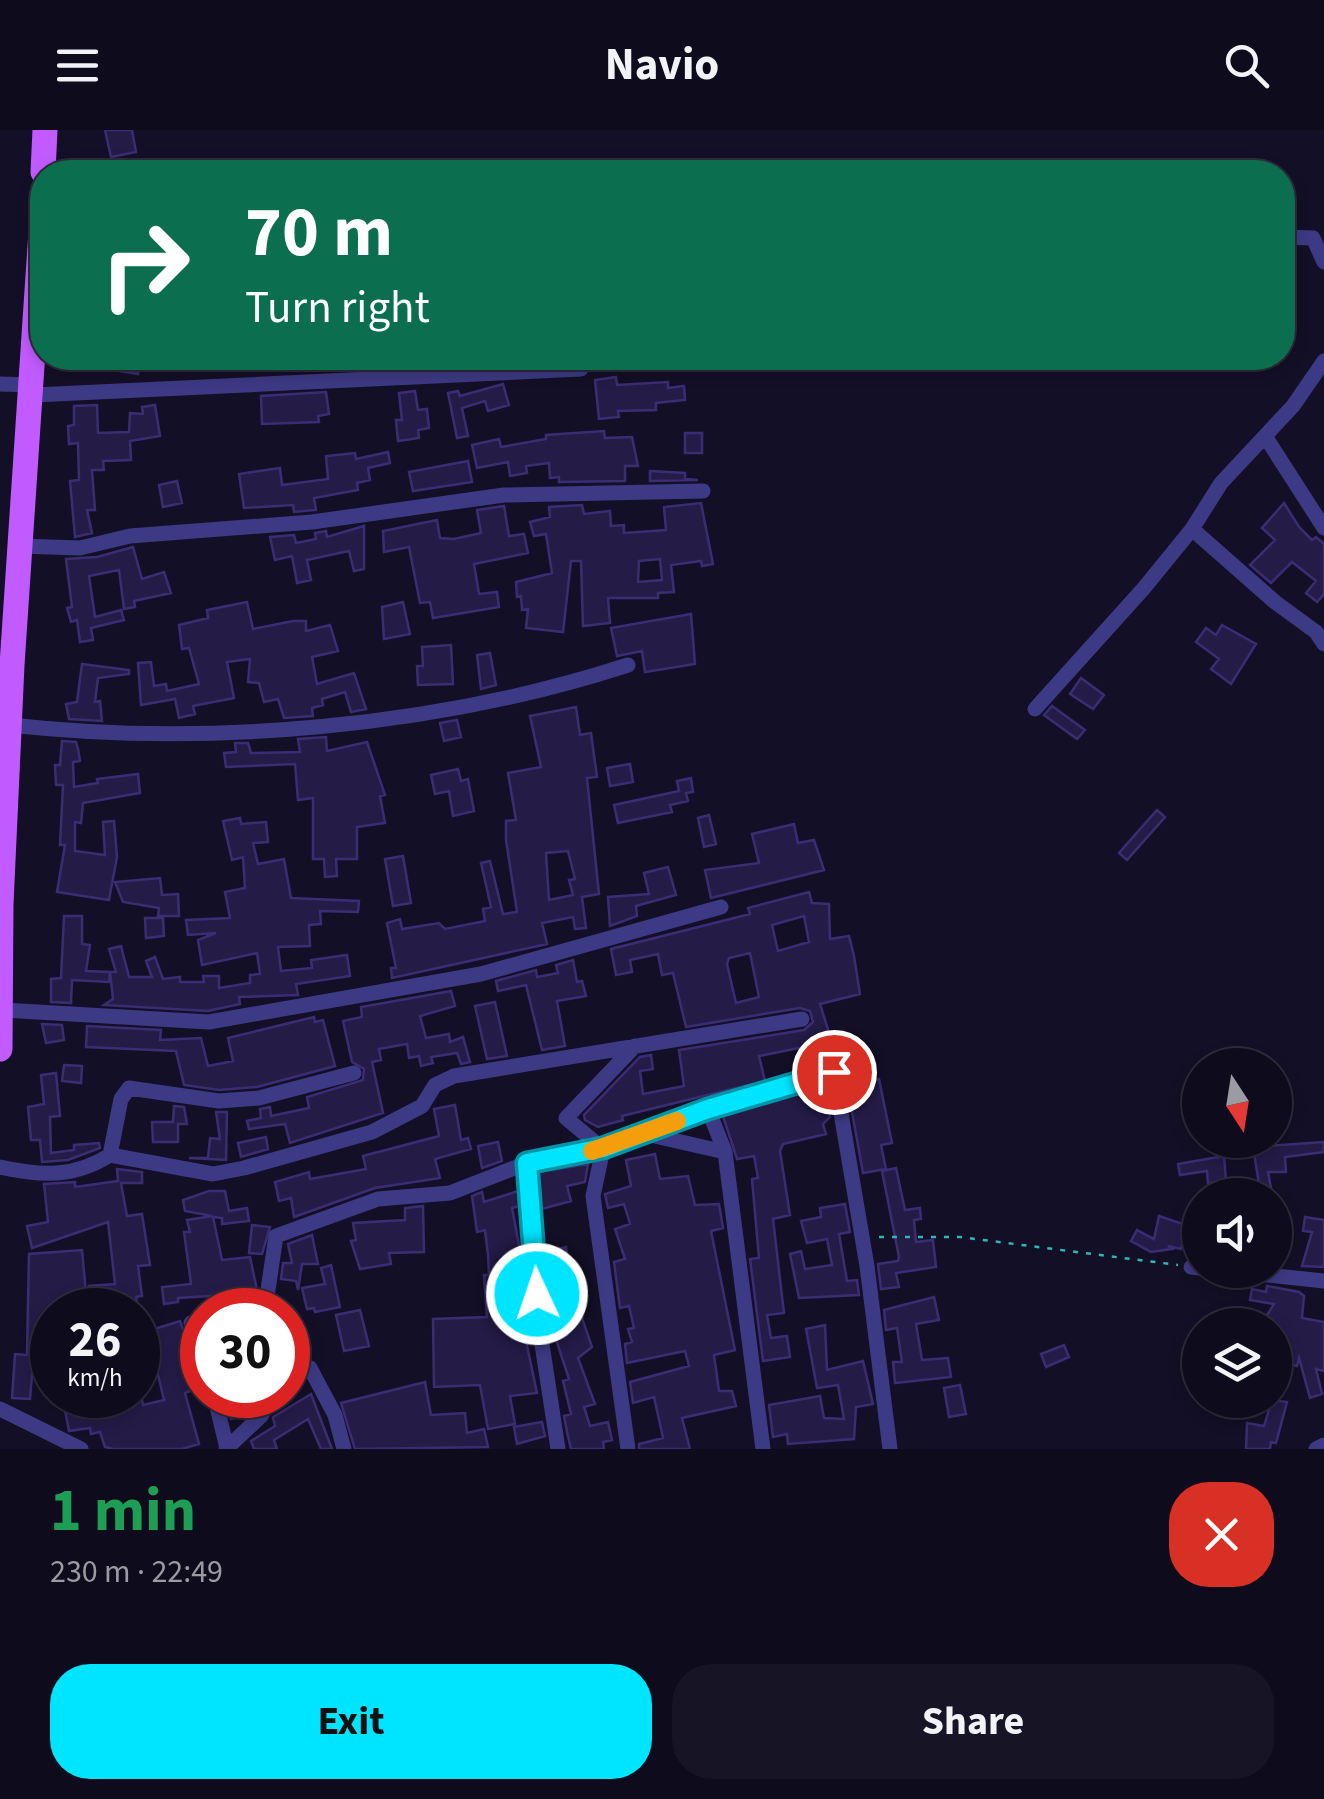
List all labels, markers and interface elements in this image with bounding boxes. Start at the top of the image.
text: Navio [605,33,719,97]
icon: menu [50,38,105,93]
icon: search [1219,38,1274,93]
text: 70 m [245,183,393,283]
icon: right [80,200,210,330]
text: Turn right [245,276,430,340]
pin [792,1030,877,1115]
icon: arrive [807,1045,862,1100]
north arrow [1182,1048,1292,1158]
map controls [1182,1048,1292,1418]
button: sound [1182,1178,1292,1288]
position arrow [485,1242,589,1346]
speed limit sign: 30 [180,1288,310,1418]
text: 26 [69,1305,121,1376]
button: layers [1182,1308,1292,1418]
text: km/h [67,1360,123,1396]
text: 1 min [50,1469,196,1554]
button: close [1169,1482,1274,1587]
text: 230 m · 22:49 [50,1549,223,1595]
button: Exit [50,1664,652,1779]
button: Share [672,1664,1274,1779]

